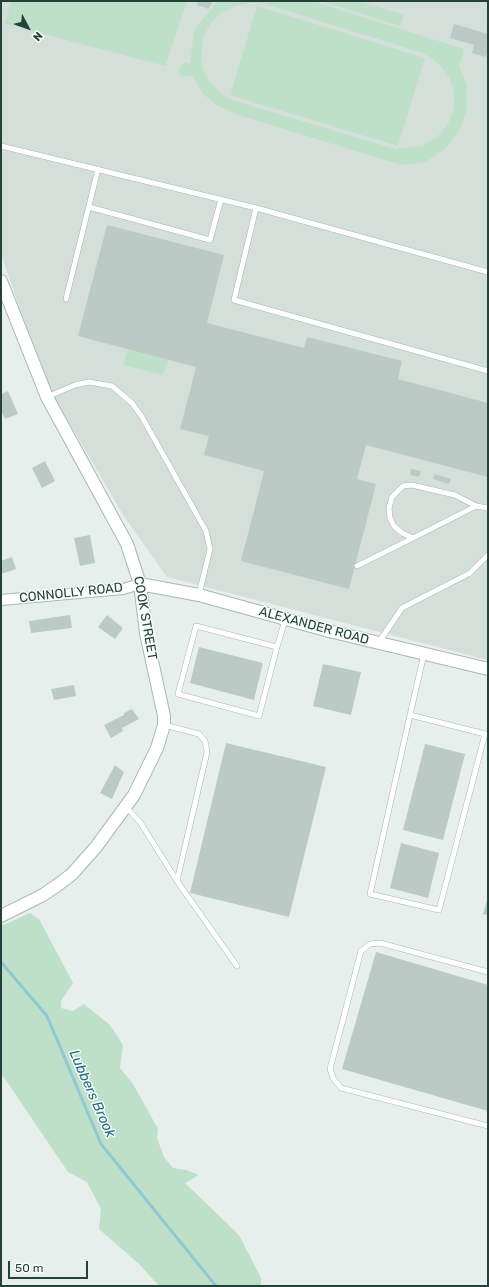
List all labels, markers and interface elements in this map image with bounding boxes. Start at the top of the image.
north arrow [8,8,48,48]
text: N [30,29,45,43]
street label: COOK STREET [130,575,160,661]
street label: CONNOLLY ROAD [18,580,124,606]
street label: ALEXANDER ROAD [257,604,371,648]
water label: Lubbers Brook [65,1048,119,1140]
scale bar [10,1253,90,1279]
text: 50 m [15,1261,43,1275]

